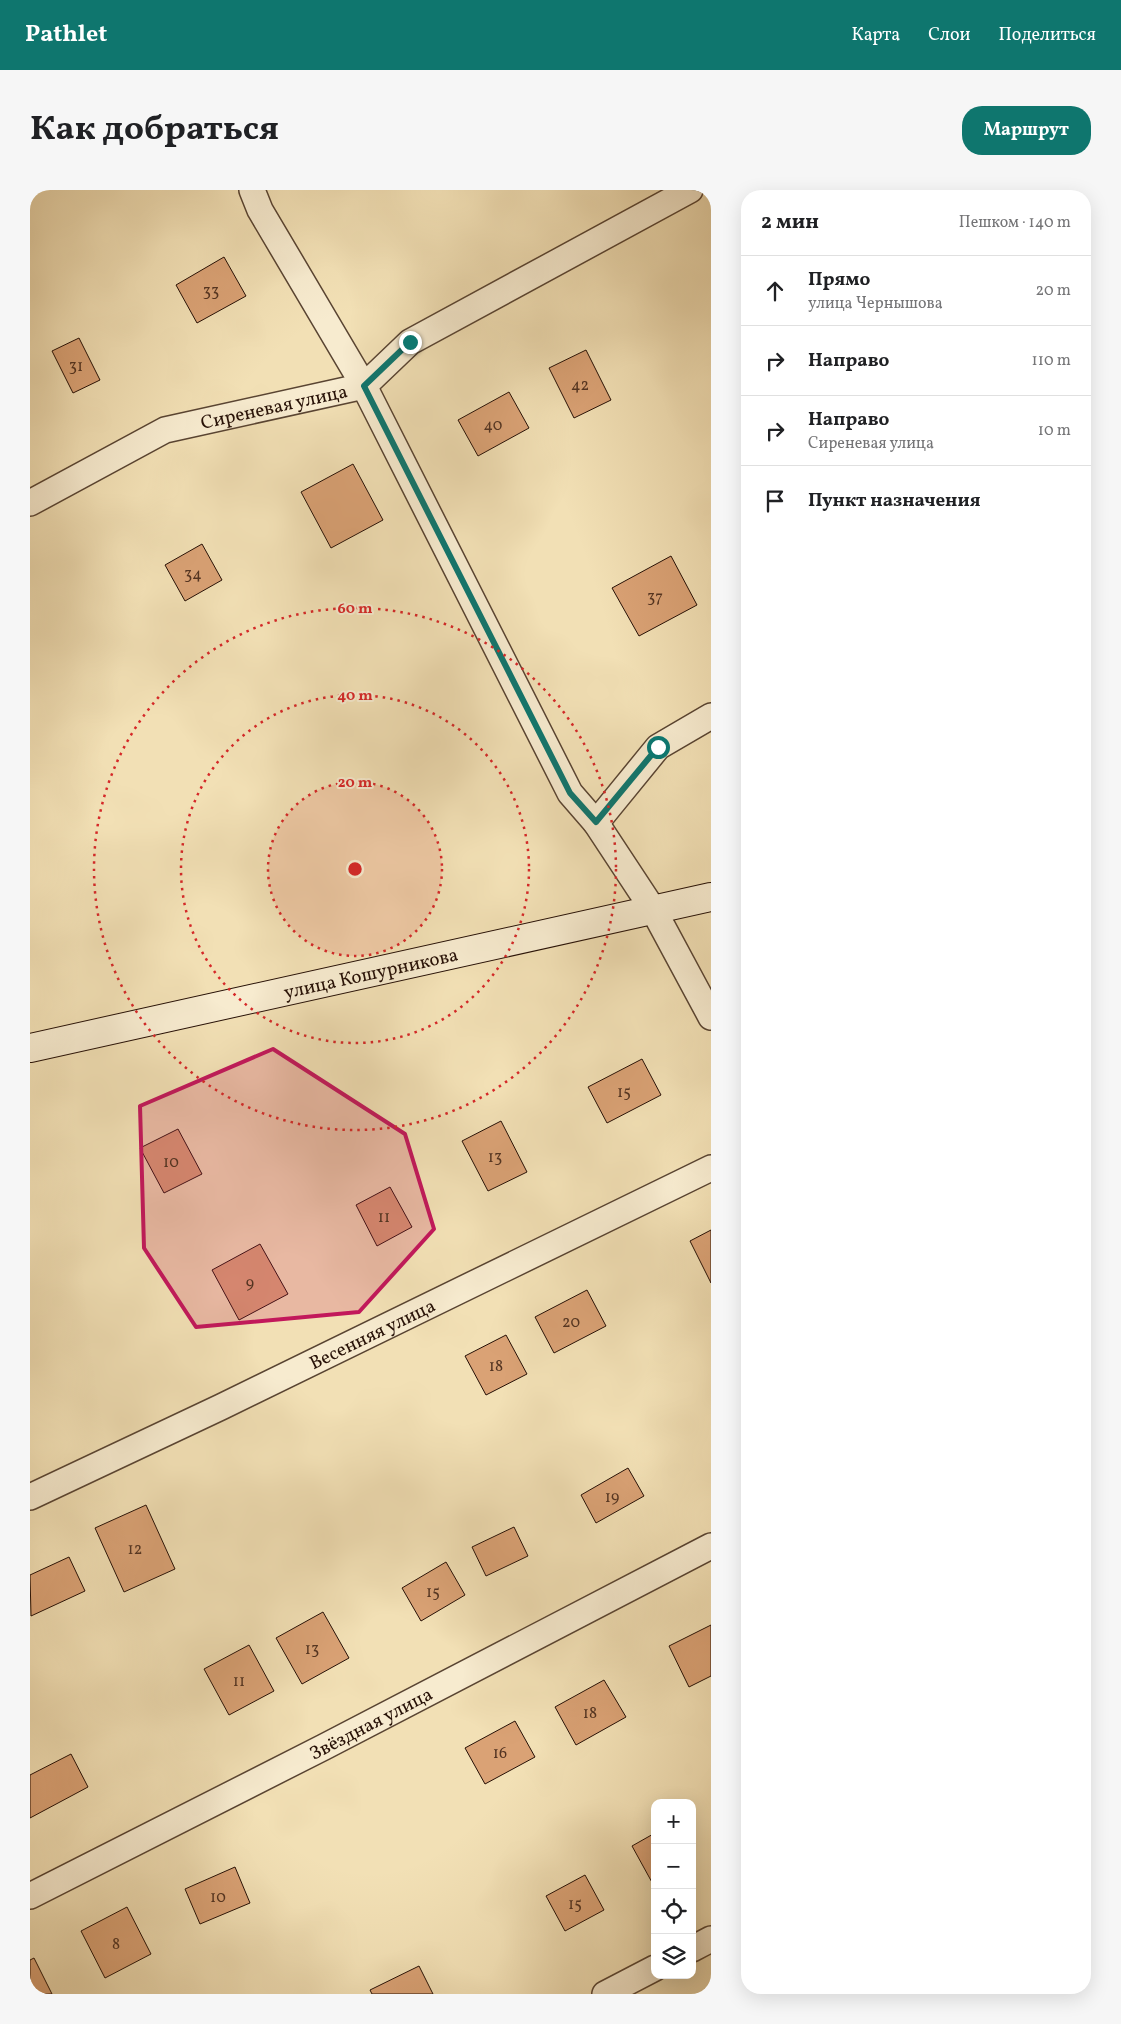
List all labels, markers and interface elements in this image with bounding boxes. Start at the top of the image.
text: Pathlet [25,18,107,52]
text: Карта [852,23,900,48]
text: Слои [928,23,970,48]
text: Поделиться [998,23,1096,48]
text: Как добраться [30,106,279,154]
button: Маршрут [962,106,1091,155]
text: 2 мин [761,208,819,237]
text: Пешком · 140 m [959,212,1071,234]
text: Прямо [808,267,870,293]
icon: ahead [761,277,789,305]
text: 20 m [1036,280,1071,302]
house number: 33 [203,281,219,303]
text: улица Чернышова [808,293,943,315]
route end [399,331,422,354]
icon: right [761,347,789,375]
text: Направо [808,348,890,374]
text: 110 m [1032,350,1071,372]
house number: 31 [69,356,83,378]
house number: 42 [571,375,589,397]
street label: Сиреневая улица [198,379,350,437]
text: Направо [808,407,890,433]
house number: 40 [484,415,502,437]
icon: right [761,417,789,445]
text: 10 m [1038,420,1071,442]
text: Сиреневая улица [808,433,934,455]
icon: arrive [761,487,789,515]
text: Пункт назначения [808,488,981,514]
house number: 34 [184,564,202,586]
house number: 37 [647,587,663,609]
text: 60 m [338,599,373,620]
text: 40 m [337,686,373,707]
route start [647,736,670,759]
text: 20 m [338,773,373,794]
centre of rings [346,860,364,878]
street label: улица Кошурникова [281,942,461,1006]
house number: 15 [617,1082,631,1104]
house number: 13 [488,1147,502,1169]
house number: 10 [163,1152,179,1174]
house number: 11 [378,1207,390,1229]
house number: 9 [246,1273,254,1295]
street label: Весенняя улица [305,1293,440,1377]
house number: 20 [562,1312,580,1334]
house number: 18 [489,1356,503,1378]
house number: 19 [605,1487,619,1509]
house number: 12 [128,1539,142,1561]
house number: 15 [426,1582,440,1604]
house number: 13 [305,1639,319,1661]
house number: 11 [233,1671,245,1693]
street label: Звёздная улица [305,1682,438,1767]
house number: 18 [583,1703,597,1725]
house number: 16 [493,1743,507,1765]
map controls [651,1799,696,1979]
button: + [651,1799,696,1844]
button: − [651,1844,696,1889]
house number: 10 [210,1887,226,1909]
button: locate [651,1889,696,1934]
house number: 15 [568,1894,582,1916]
house number: 8 [112,1934,120,1956]
button: layers [651,1934,696,1979]

